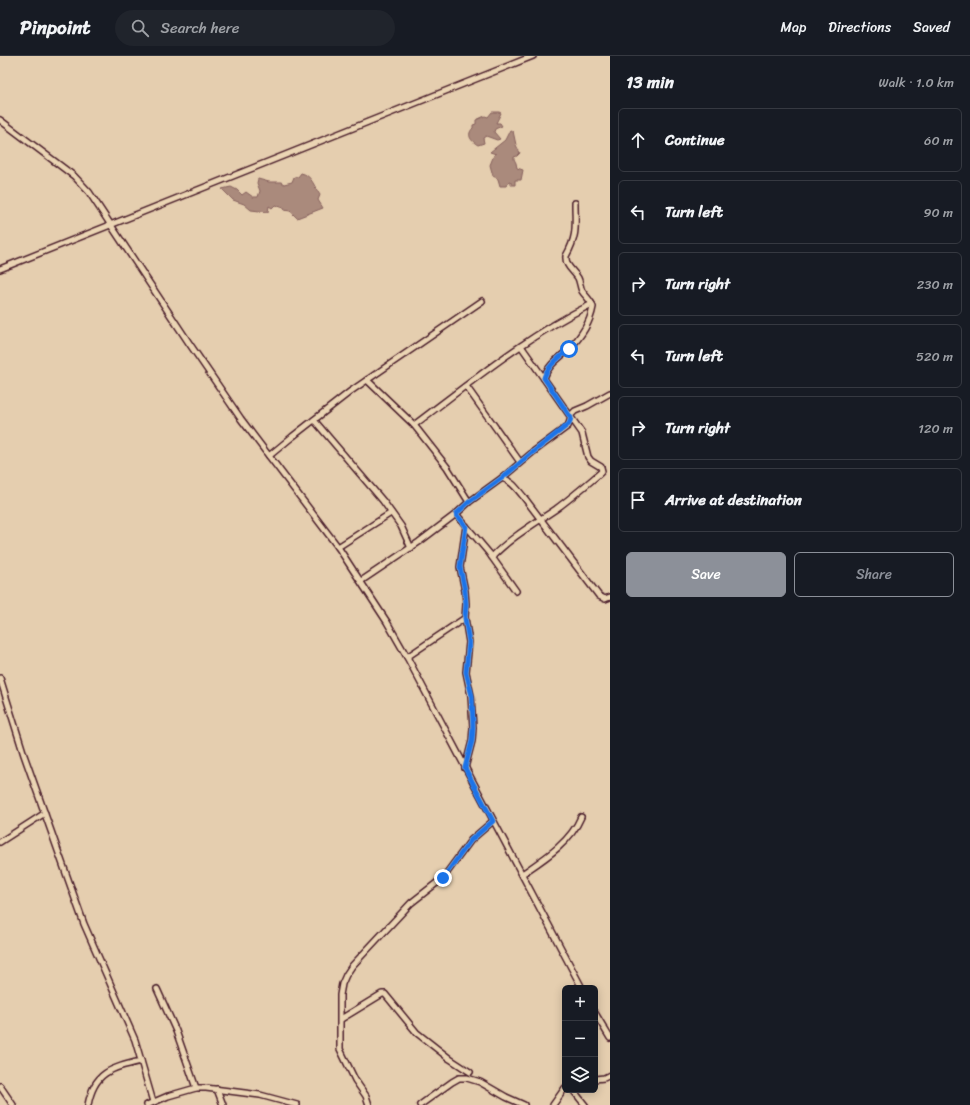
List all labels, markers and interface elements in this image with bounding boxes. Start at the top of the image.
search box [115,10,395,46]
text: Pinpoint [20,11,91,44]
text: Search here [161,15,240,41]
text: Map [780,15,806,40]
text: Directions [828,15,891,40]
text: Saved [913,15,950,40]
icon: search [129,17,151,39]
text: 13 min [626,67,674,97]
text: Walk · 1.0 km [879,71,954,94]
text: Continue [665,127,725,153]
icon: ahead [627,129,649,151]
text: 60 m [924,129,953,152]
text: Turn left [665,199,723,225]
icon: left [627,201,649,223]
text: 90 m [923,201,953,224]
text: Turn right [665,271,730,297]
icon: right [627,273,649,295]
text: 230 m [917,273,953,296]
route start [560,340,578,358]
text: Turn left [665,343,723,369]
icon: left [627,345,649,367]
text: 520 m [916,345,953,368]
text: Turn right [665,415,730,441]
icon: right [627,417,649,439]
text: 120 m [918,417,953,440]
text: Arrive at destination [665,487,802,513]
icon: arrive [627,489,649,511]
button: Save [626,552,786,597]
button: Share [794,552,954,597]
route end [434,869,452,887]
map controls [562,985,598,1093]
button: + [562,985,598,1021]
button: − [562,1021,598,1057]
button: layers [562,1057,598,1093]

